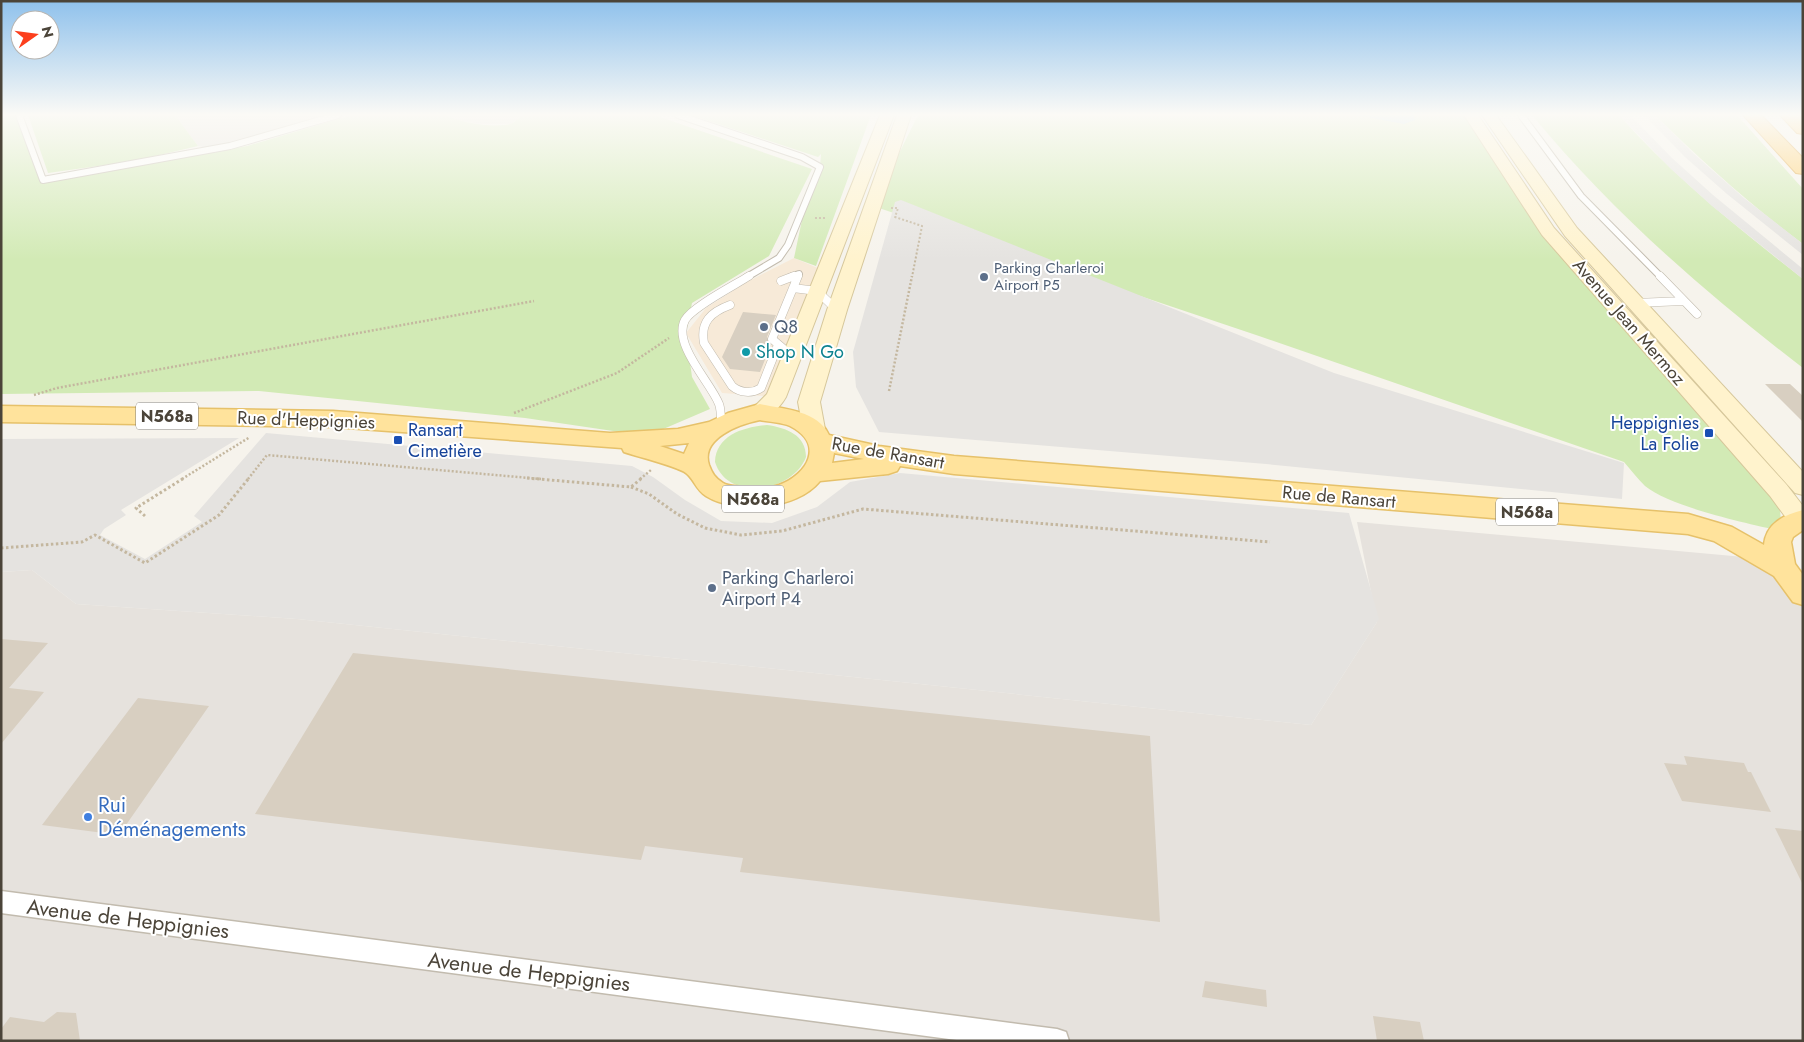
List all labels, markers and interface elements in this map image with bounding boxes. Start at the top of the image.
north arrow [10,10,60,60]
text: N [37,24,59,40]
street label: Avenue Jean Mermoz [1567,253,1692,392]
place label: Parking Charleroi Airport P5 [994,257,1104,296]
marker: Parking Charleroi Airport P5 [978,271,990,283]
place label: Q8 [774,314,798,340]
marker: Q8 [758,321,770,333]
place label: Shop N Go [756,339,844,365]
marker: Shop N Go [740,346,752,358]
road number: N568a [136,402,198,430]
street label: Rue d'Heppignies [237,405,375,435]
place label: Heppignies La Folie [1611,410,1699,457]
place label: Ransart Cimetière [408,417,482,464]
marker: Heppignies La Folie [1703,427,1715,439]
street label: Rue de Ransart [830,430,947,476]
marker: Ransart Cimetière [392,434,404,446]
street label: Rue de Ransart [1281,479,1397,515]
road number: N568a [722,486,784,512]
road number: N568a [1496,498,1558,526]
place label: Parking Charleroi Airport P4 [722,565,854,612]
marker: Parking Charleroi Airport P4 [706,582,718,594]
place label: Rui Déménagements [98,790,246,844]
marker: Rui Déménagements [82,811,94,823]
street label: Avenue de Heppignies [25,892,231,946]
street label: Avenue de Heppignies [426,945,632,999]

